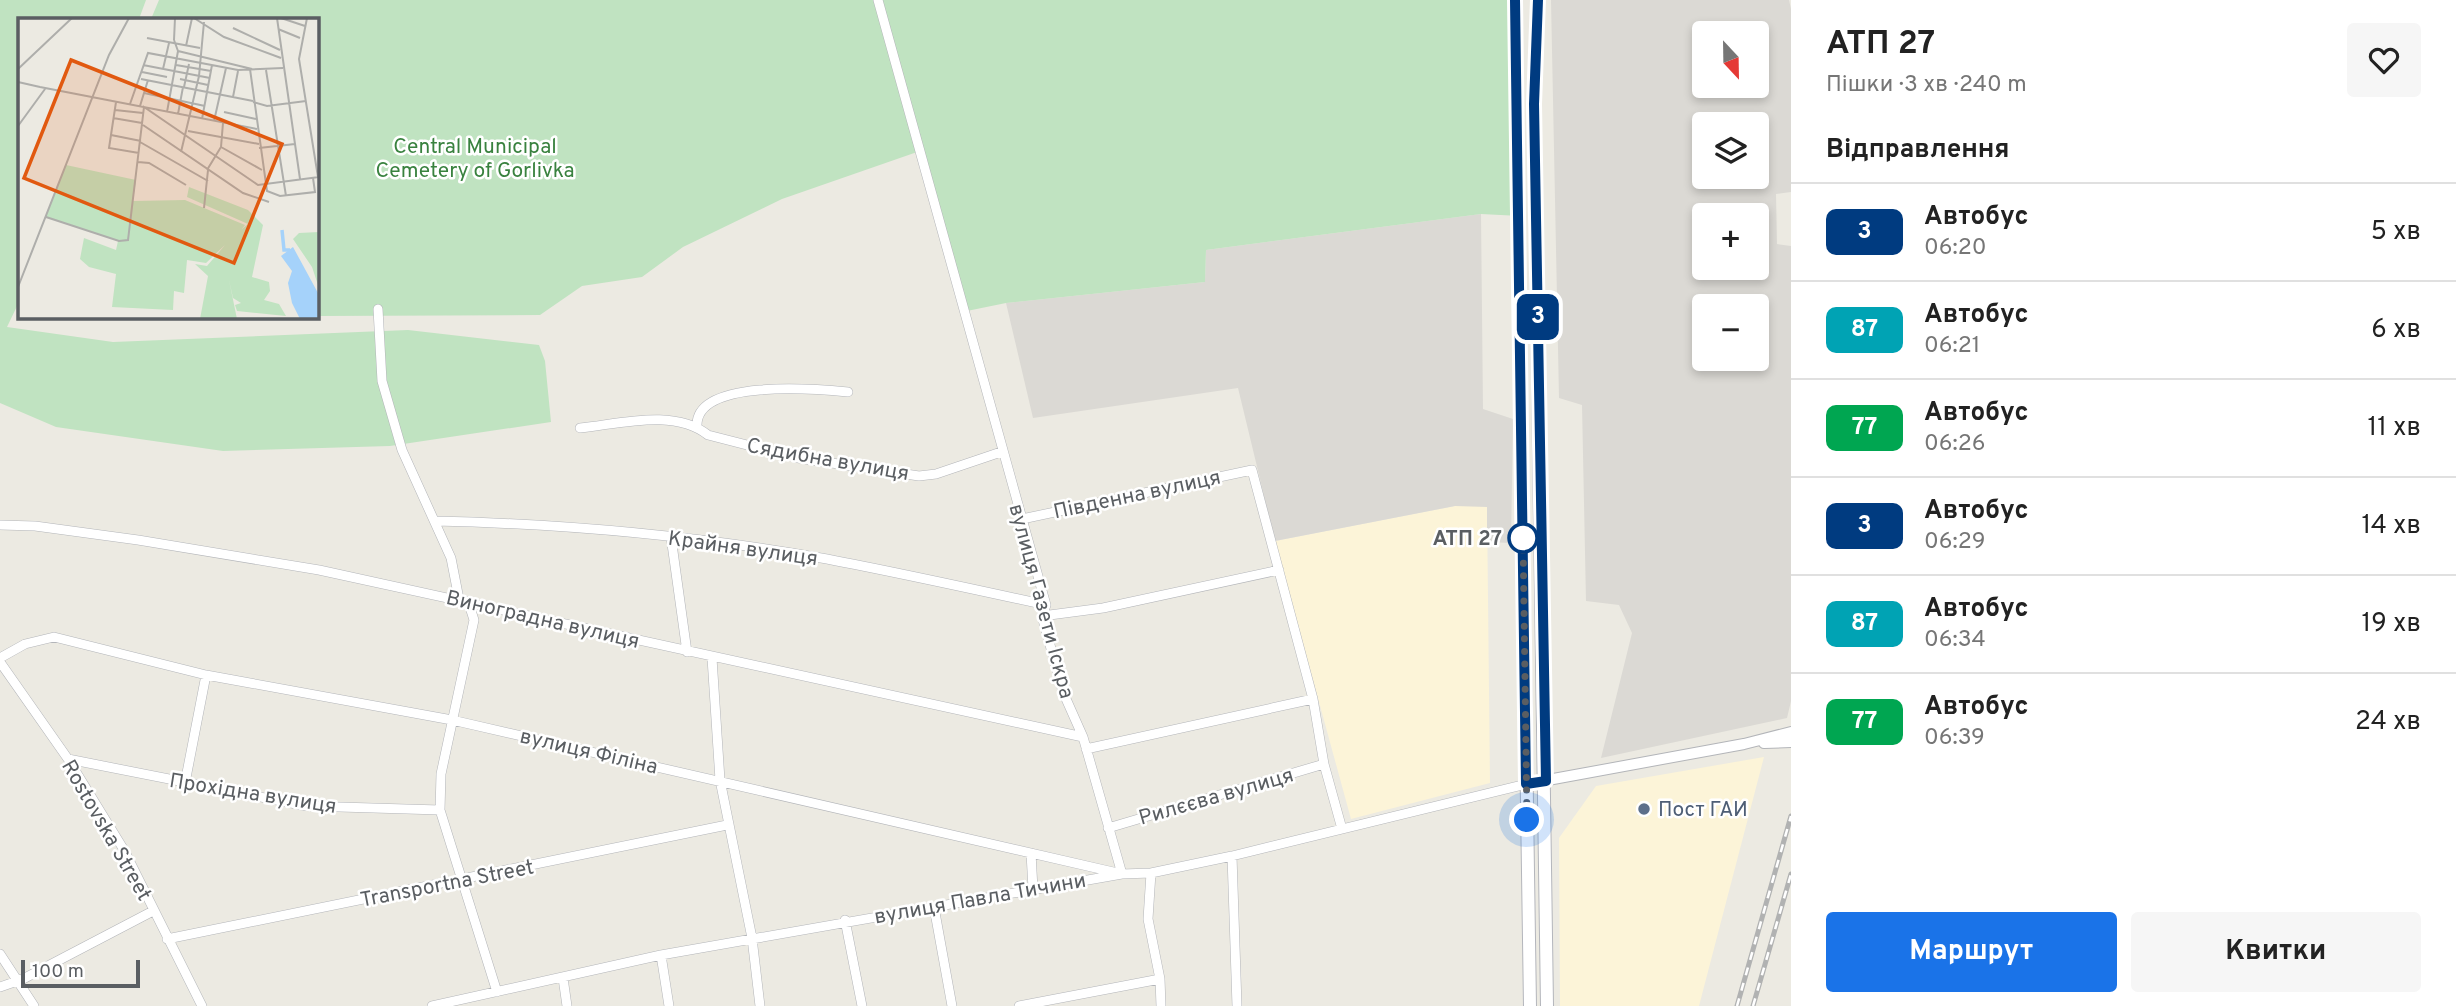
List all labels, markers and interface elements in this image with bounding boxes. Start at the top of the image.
inset map [18,18,318,318]
north arrow [1692,21,1769,98]
map controls [1692,21,1769,371]
button: heart [2347,23,2421,97]
text: АТП 27 [1826,24,1935,66]
text: Пішки · 3 хв · 240 m [1826,71,2027,100]
button: layers [1692,112,1769,189]
park label: Central Municipal Cemetery of Gorlivka [376,134,574,185]
text: Відправлення [1826,134,2009,167]
text: Автобус [1924,201,2029,234]
button: + [1692,203,1769,280]
text: 5 хв [2371,216,2421,249]
text: 3 [1857,217,1872,247]
text: 06:20 [1924,234,1987,263]
line badge: 3 [1515,294,1561,340]
button: − [1692,294,1769,371]
text: Автобус [1924,299,2029,332]
text: 3 [1531,302,1545,332]
text: 6 хв [2371,314,2421,347]
text: 87 [1851,315,1878,345]
text: 06:21 [1924,332,1980,361]
text: Автобус [1924,397,2029,430]
text: 11 хв [2367,412,2421,445]
text: 77 [1852,413,1877,443]
text: 06:26 [1924,430,1985,459]
street label: Сядибна вулиця [744,433,911,488]
street label: Південна вулиця [1051,465,1223,526]
text: Автобус [1924,495,2029,528]
street label: вулиця Газети Іскра [1002,501,1080,702]
text: 14 хв [2362,510,2421,543]
text: 3 [1857,511,1872,541]
marker: АТП 27 [1508,523,1538,553]
street label: Крайня вулиця [666,526,819,573]
place label: АТП 27 [1432,526,1502,553]
text: 06:29 [1924,528,1985,557]
street label: Виноградна вулиця [443,585,642,656]
text: Автобус [1924,593,2029,626]
text: 19 хв [2362,608,2421,641]
text: 87 [1851,609,1878,639]
text: 06:34 [1924,626,1986,655]
text: Автобус [1924,691,2029,724]
text: 24 хв [2355,706,2421,739]
text: 77 [1852,707,1877,737]
street label: вулиця Філіна [517,723,660,781]
text: 06:39 [1924,724,1985,753]
street label: Rostovska Street [54,755,157,906]
street label: Рилєєва вулиця [1136,762,1297,832]
street label: Прохідна вулиця [167,768,338,821]
place label: Пост ГАИ [1658,797,1748,824]
marker: Пост ГАИ [1636,801,1652,817]
your location [1509,802,1544,837]
street label: Transportna Street [358,854,536,915]
street label: вулиця Павла Тичини [872,868,1088,931]
button: Маршрут [1826,912,2117,992]
button: Квитки [2131,912,2421,992]
scale bar [21,957,140,989]
text: 100 m [32,960,84,984]

